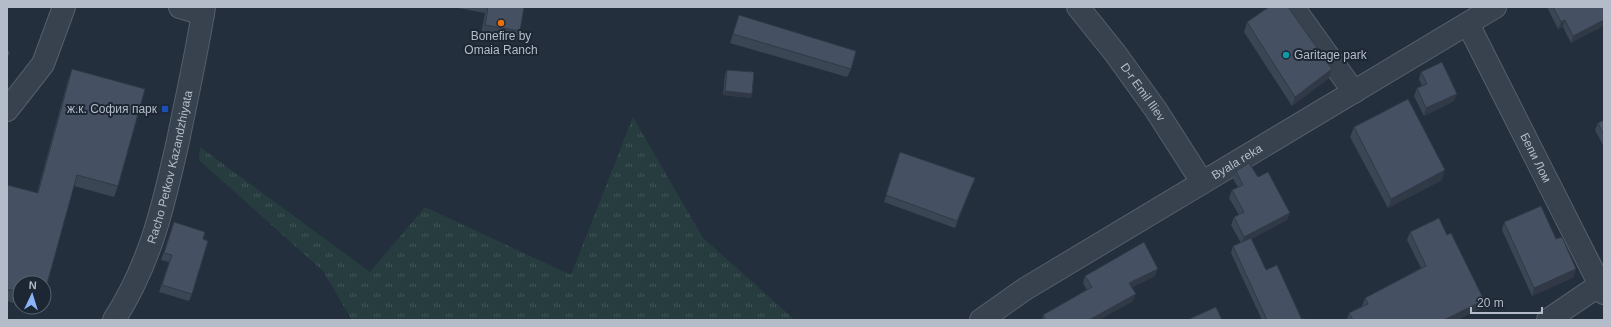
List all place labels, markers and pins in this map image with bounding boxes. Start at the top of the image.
marker: Bonefire by Omaia Ranch [496,18,506,28]
place label: Bonefire by Omaia Ranch [464,29,538,57]
place label: Garitage park [1294,48,1368,62]
marker: Garitage park [1281,50,1291,60]
place label: ж.к. София парк [67,102,158,116]
marker: ж.к. София парк [160,104,170,114]

